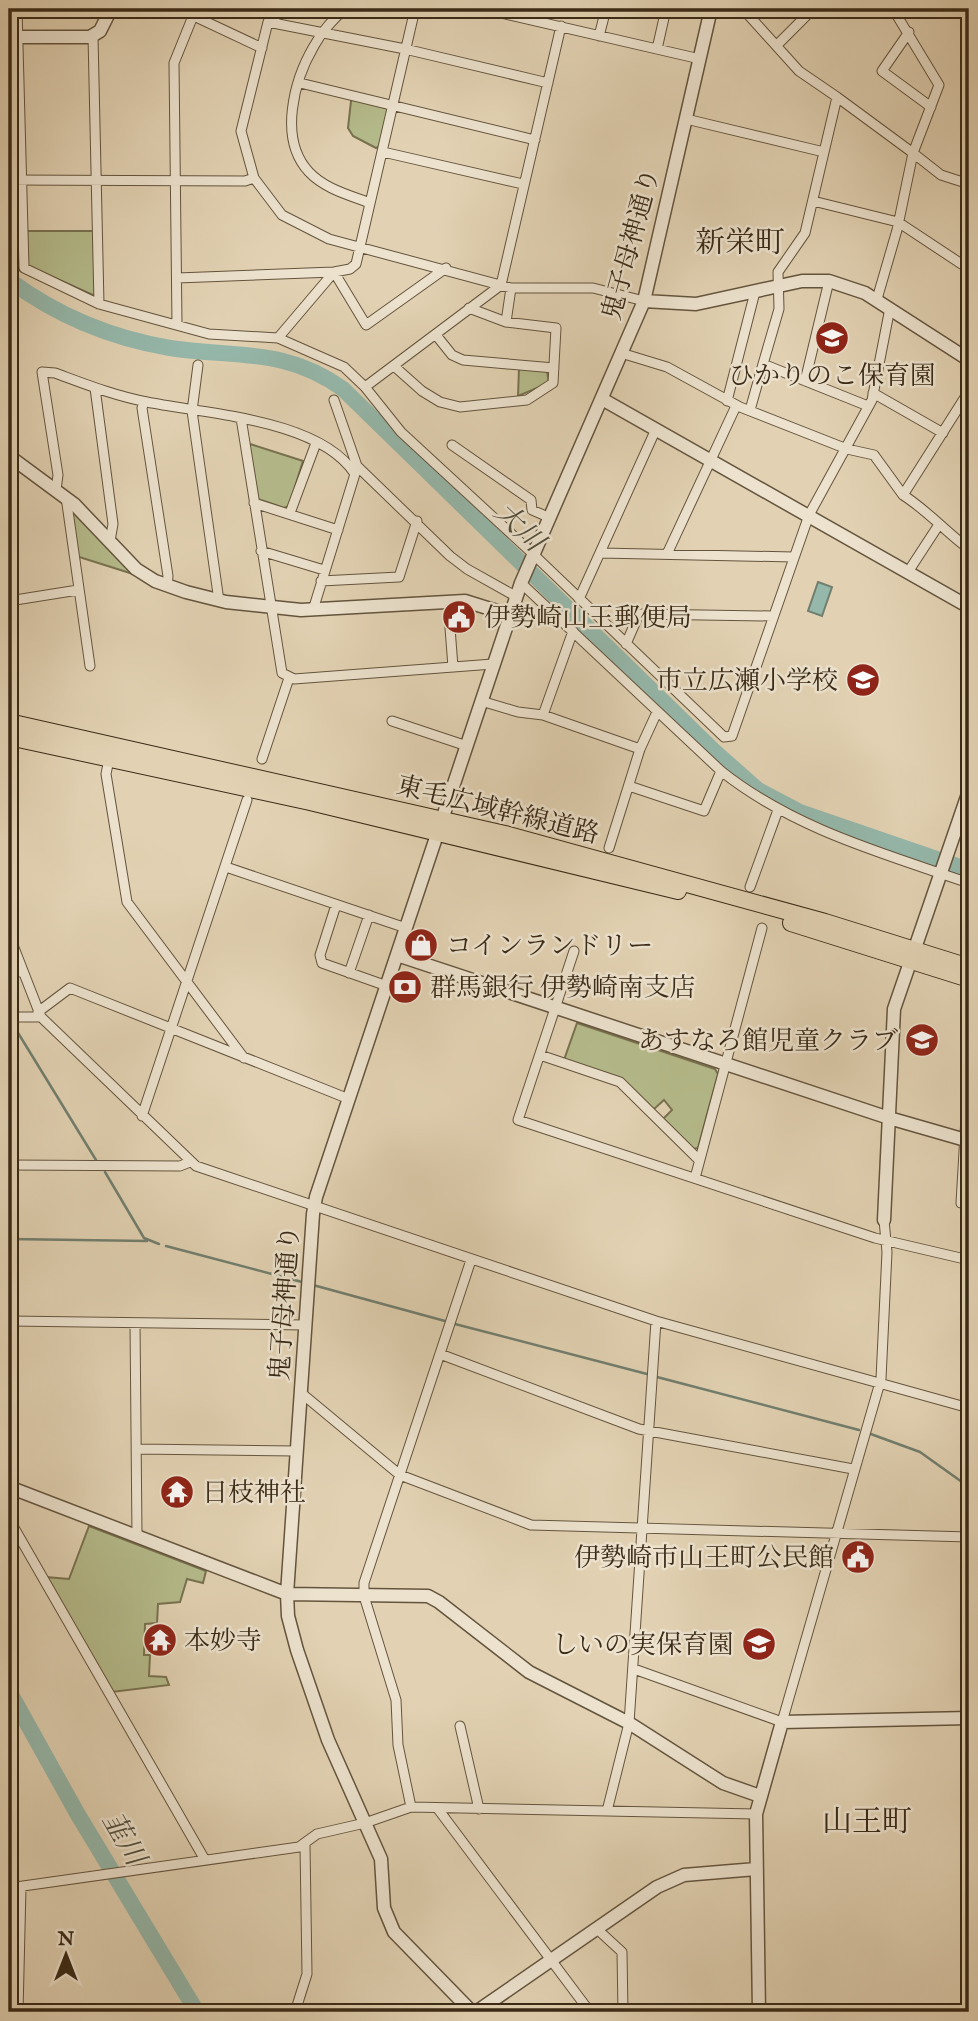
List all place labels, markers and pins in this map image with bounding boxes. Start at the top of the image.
school or university icon: ひかりのこ保育園 [813,319,851,357]
place label: ひかりのこ保育園 [728,360,936,393]
public building icon: 伊勢崎山王郵便局 [440,598,478,636]
place label: 伊勢崎山王郵便局 [484,602,692,635]
school or university icon: 市立広瀬小学校 [844,661,882,699]
place label: 市立広瀬小学校 [656,665,838,698]
shop icon: コインランドリー [402,926,440,964]
place label: コインランドリー [446,930,653,963]
bank icon: 群馬銀行 伊勢崎南支店 [386,968,424,1006]
place label: 群馬銀行 伊勢崎南支店 [430,972,696,1005]
school or university icon: あすなろ館児童クラブ [903,1021,941,1059]
place label: あすなろ館児童クラブ [638,1025,898,1058]
temple icon: 日枝神社 [158,1473,196,1511]
place label: 日枝神社 [202,1477,306,1510]
public building icon: 伊勢崎市山王町公民館 [839,1538,877,1576]
place label: 伊勢崎市山王町公民館 [574,1542,834,1575]
temple icon: 本妙寺 [141,1621,179,1659]
place label: 本妙寺 [184,1625,262,1658]
school or university icon: しいの実保育園 [740,1625,778,1663]
place label: しいの実保育園 [552,1629,734,1662]

